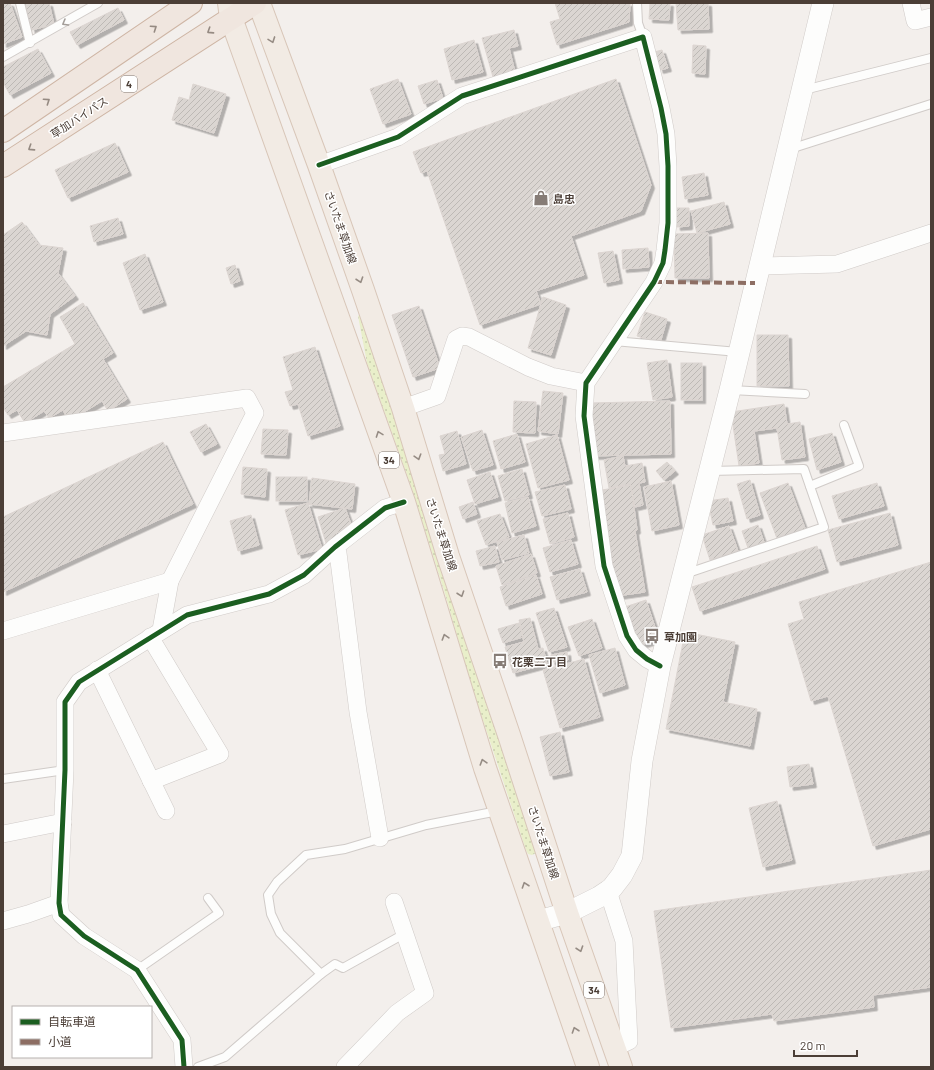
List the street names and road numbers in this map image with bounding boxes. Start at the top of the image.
road number: 4 [121,76,137,92]
street label: 草加バイパス [48,94,110,140]
street label: さいたま草加線 [322,189,360,265]
road number: 34 [379,452,399,468]
street label: さいたま草加線 [424,496,460,572]
street label: さいたま草加線 [526,804,562,880]
road number: 34 [584,982,604,998]

